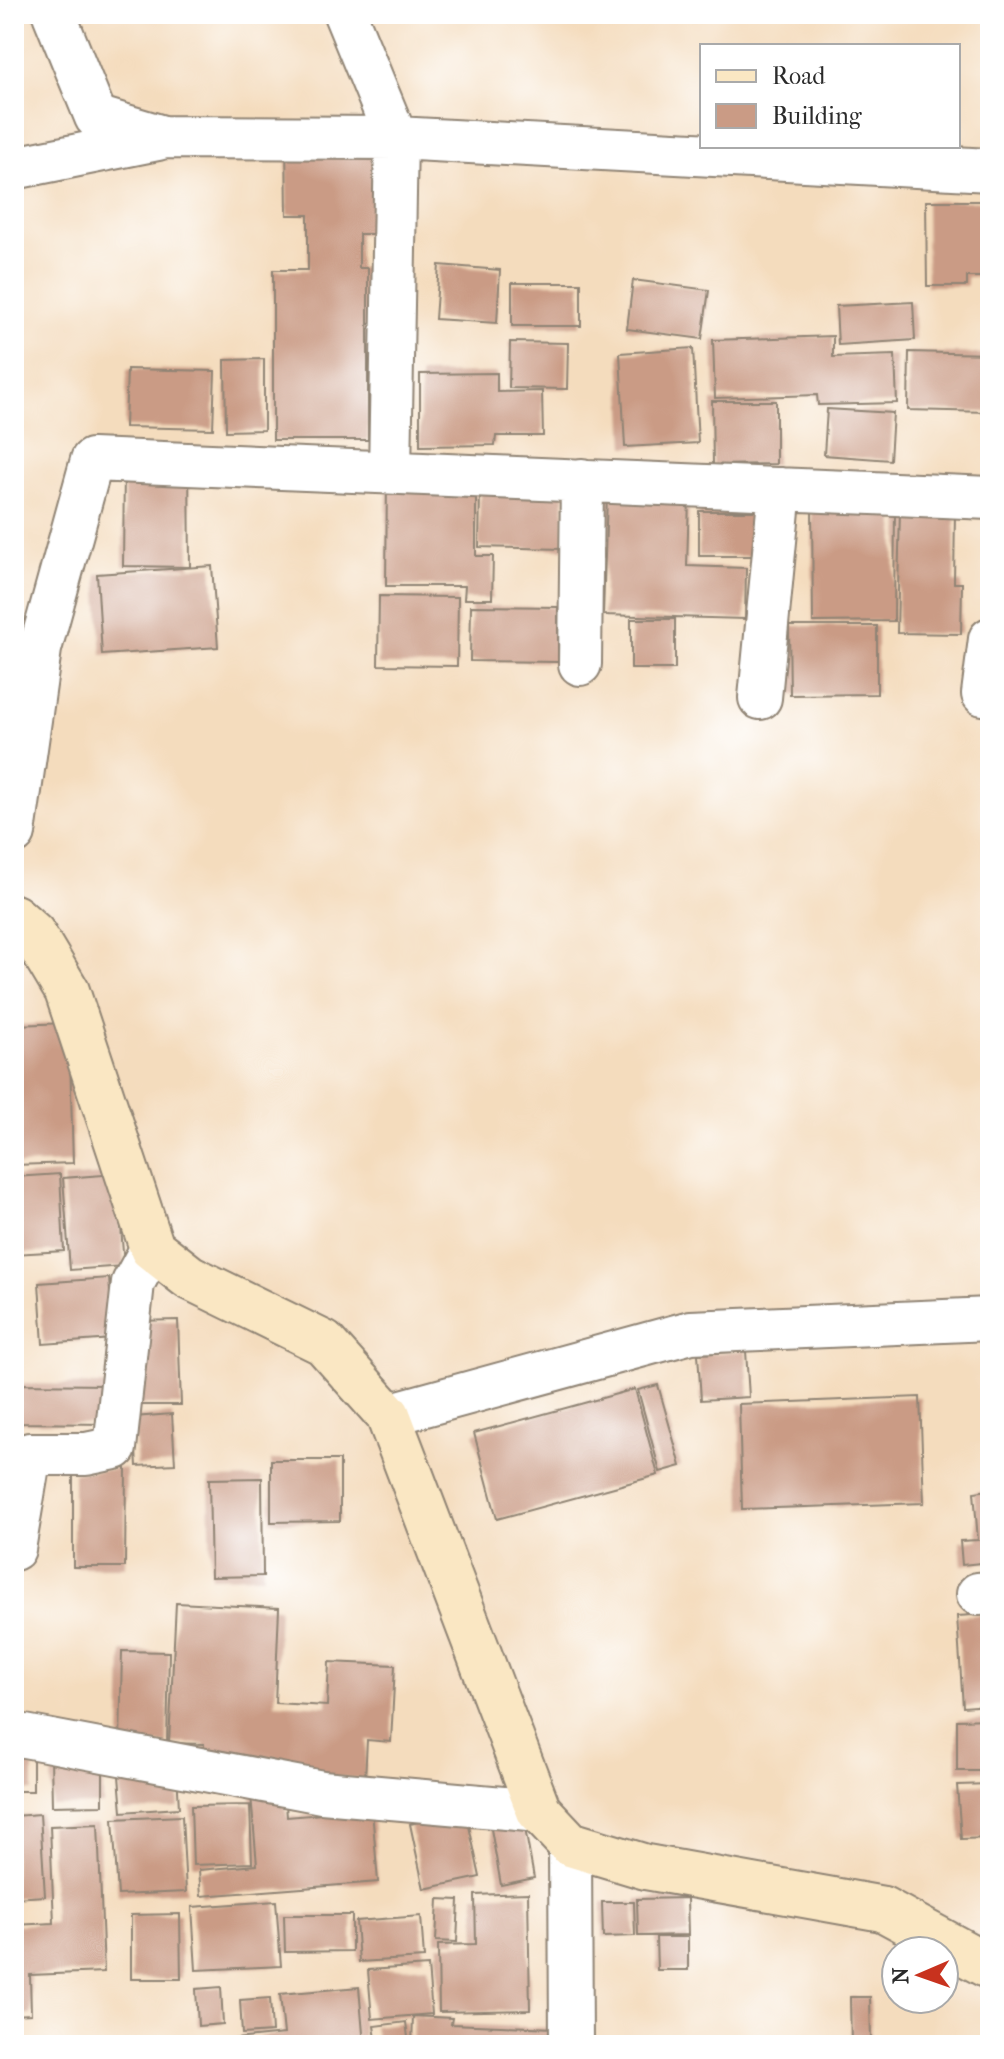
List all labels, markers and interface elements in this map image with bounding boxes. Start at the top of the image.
legend [700,44,960,148]
text: Road [772,62,826,90]
text: Building [772,102,863,130]
north arrow [880,1935,960,2015]
text: N [888,1967,914,1984]

